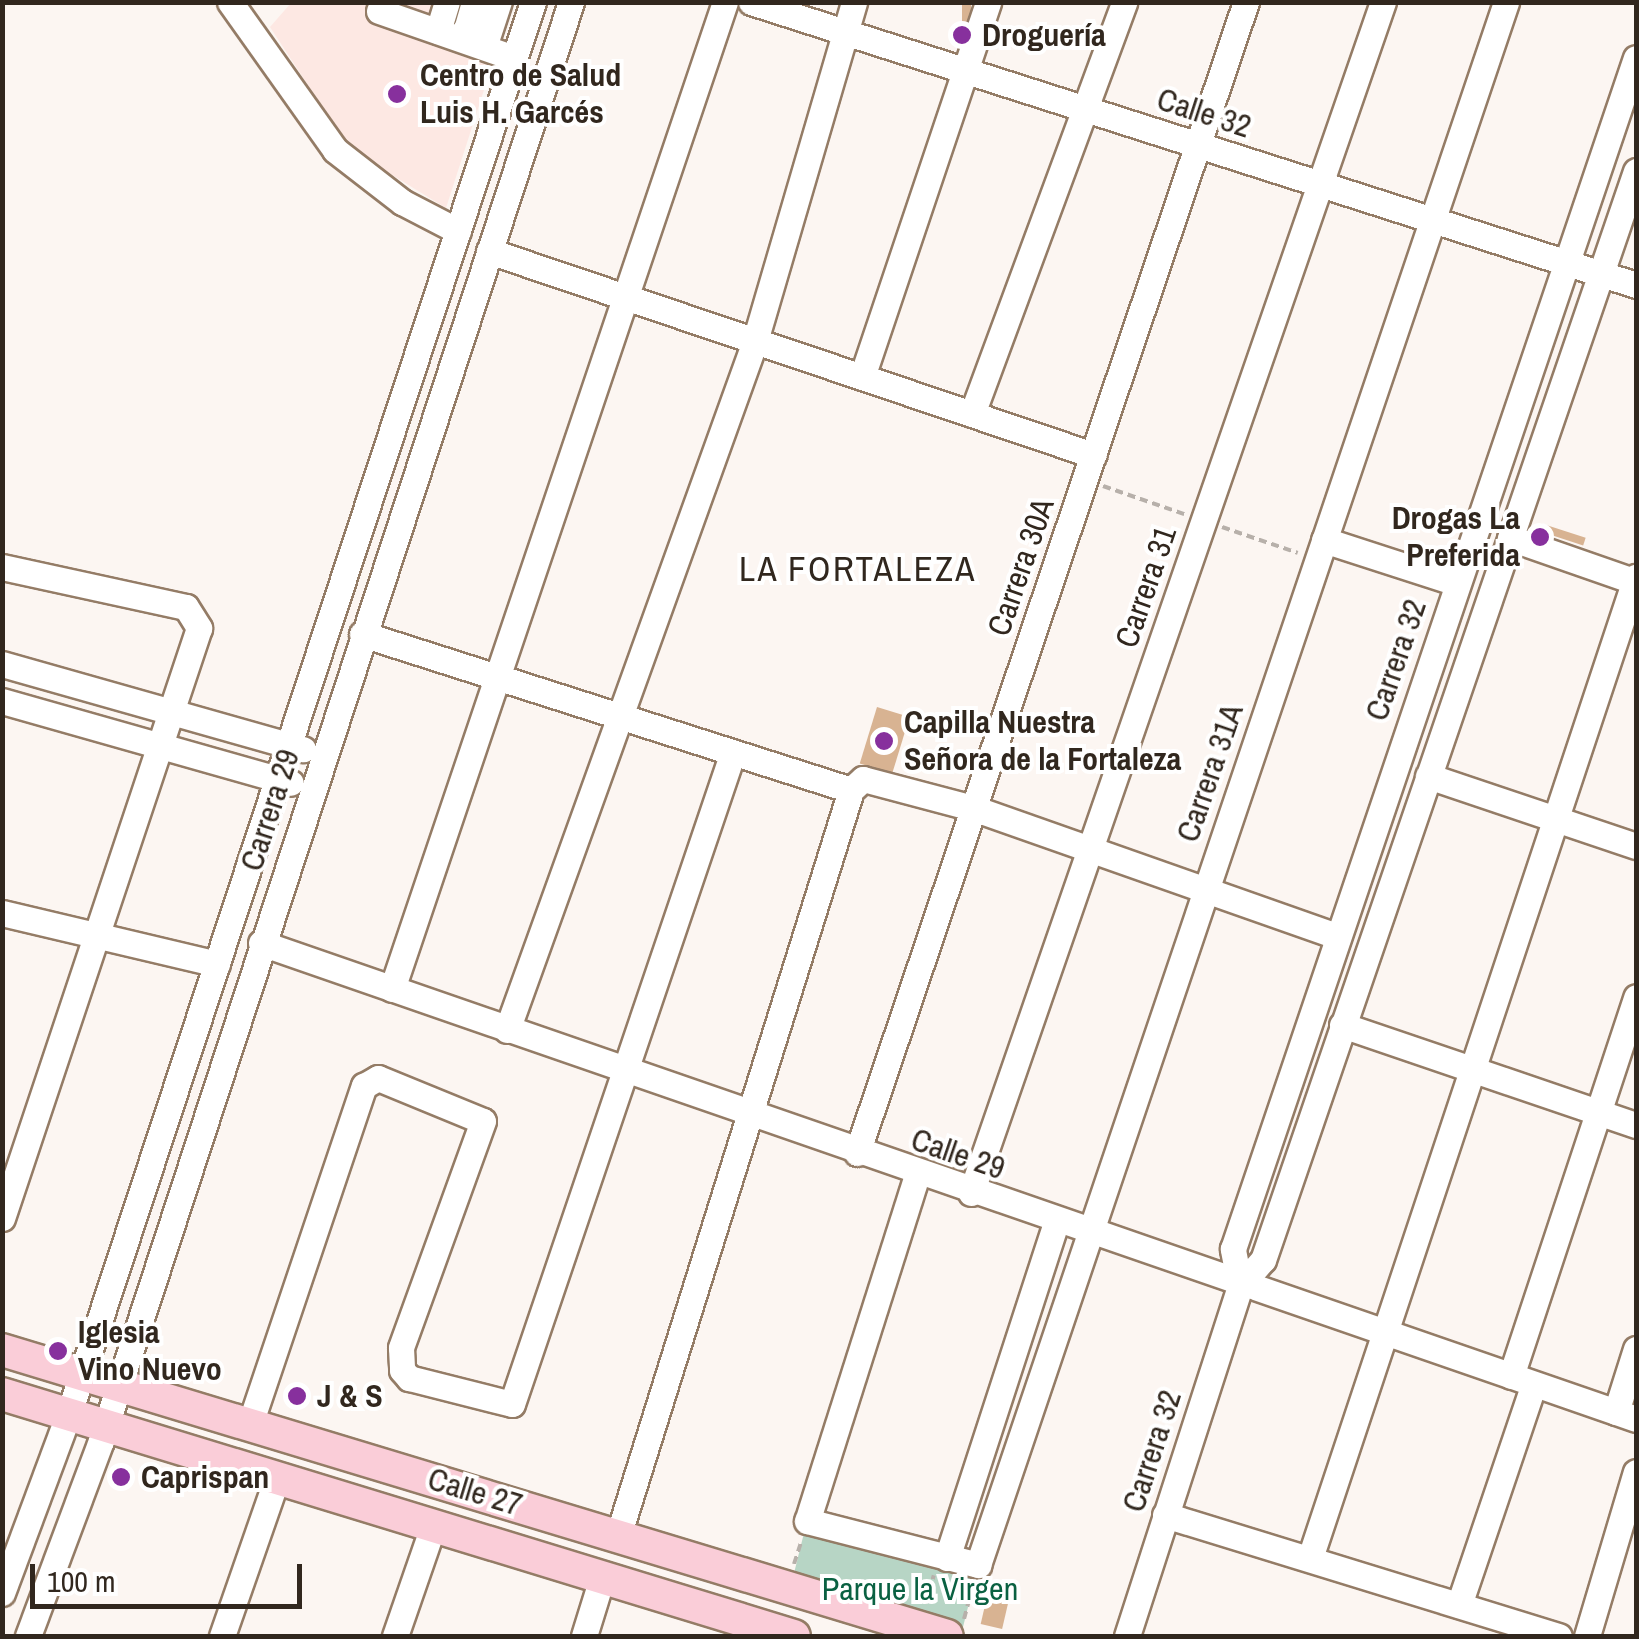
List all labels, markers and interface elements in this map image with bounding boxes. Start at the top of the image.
place label: Droguería [982,16,1106,54]
marker: Droguería [951,24,973,46]
place label: Centro de Salud Luis H. Garcés [420,57,621,132]
street label: Calle 32 [1152,80,1256,146]
marker: Centro de Salud Luis H. Garcés [384,81,410,107]
street label: Carrera 30A [980,493,1062,641]
place label: Drogas La Preferida [1392,500,1520,575]
street label: Carrera 31 [1107,521,1185,653]
marker: Drogas La Preferida [1529,526,1551,548]
district label: LA FORTALEZA [738,548,978,590]
street label: Carrera 32 [1357,594,1435,726]
street label: Carrera 31A [1169,699,1251,847]
place label: Capilla Nuestra Señora de la Fortaleza [904,704,1181,779]
marker: Capilla Nuestra Señora de la Fortaleza [873,730,895,752]
street label: Carrera 29 [232,744,308,876]
street label: Calle 29 [906,1120,1010,1188]
place label: Iglesia Vino Nuevo [78,1314,222,1389]
marker: Iglesia Vino Nuevo [47,1340,69,1362]
place label: J & S [317,1377,383,1415]
marker: J & S [286,1385,308,1407]
street label: Carrera 32 [1114,1385,1190,1517]
place label: Caprispan [141,1458,269,1496]
street label: Calle 27 [423,1460,527,1524]
marker: Caprispan [110,1466,132,1488]
scale bar [35,1544,308,1606]
text: 100 m [47,1561,115,1601]
park label: Parque la Virgen [822,1570,1018,1608]

